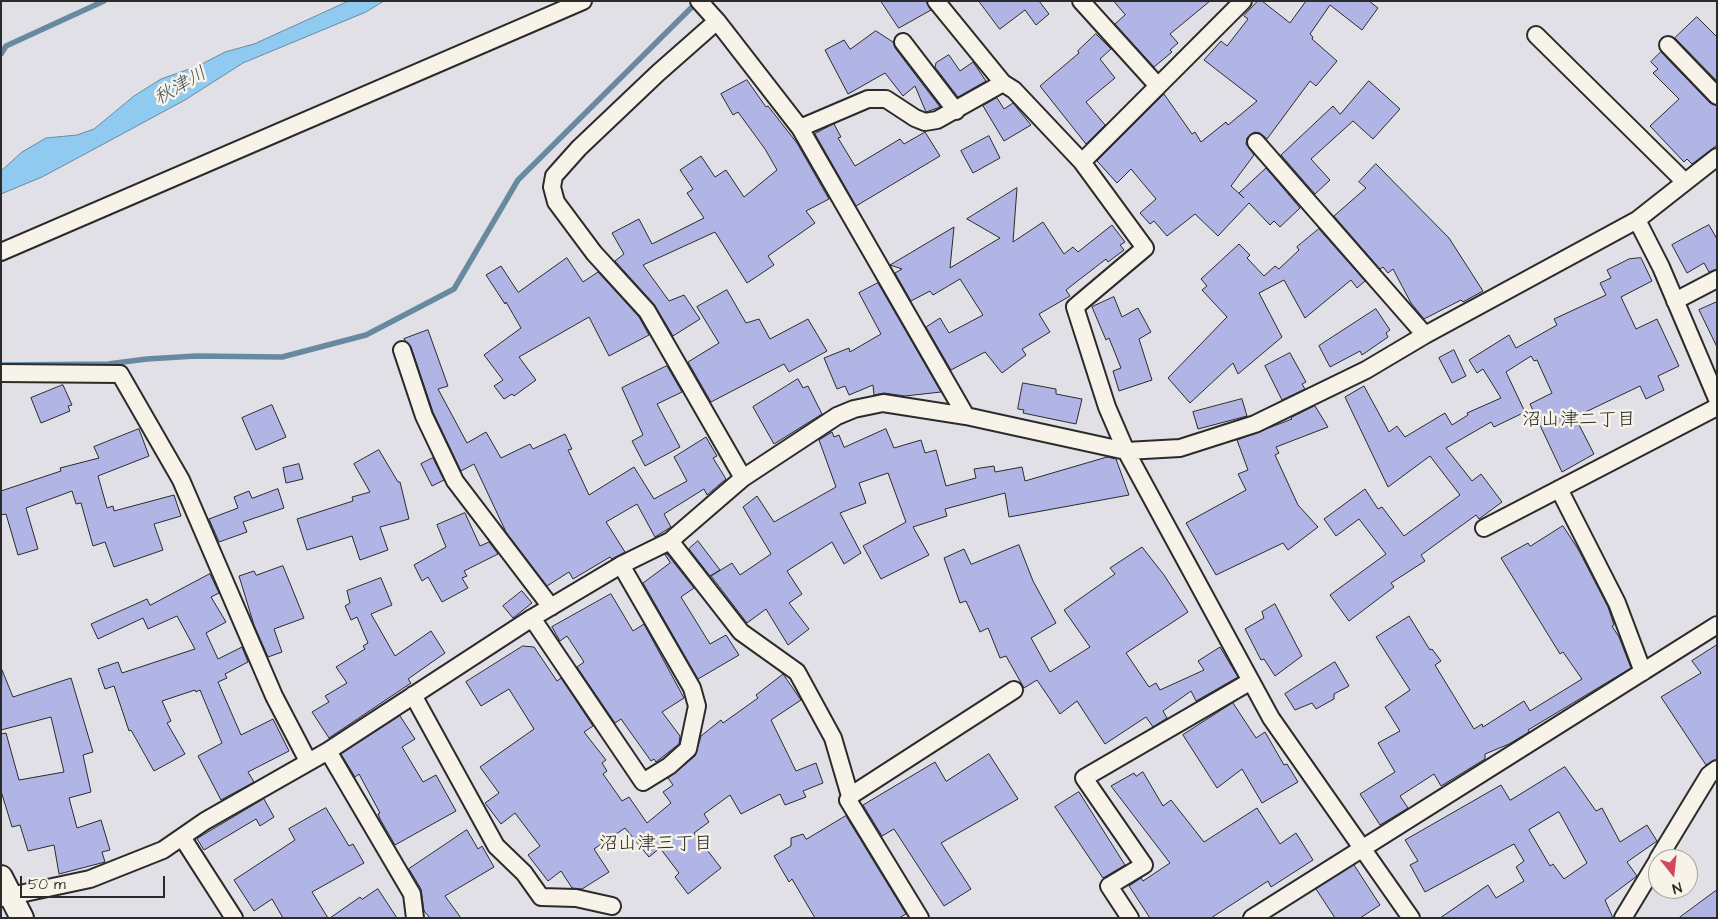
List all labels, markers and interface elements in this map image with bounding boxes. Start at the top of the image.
water label: 秋津川 [151,63,211,111]
district label: 沼山津二丁目 [1522,410,1636,432]
district label: 沼山津三丁目 [599,834,713,856]
north arrow [1648,849,1698,899]
scale bar [22,866,168,898]
text: 50 m [28,874,66,895]
text: N [1670,877,1684,898]

